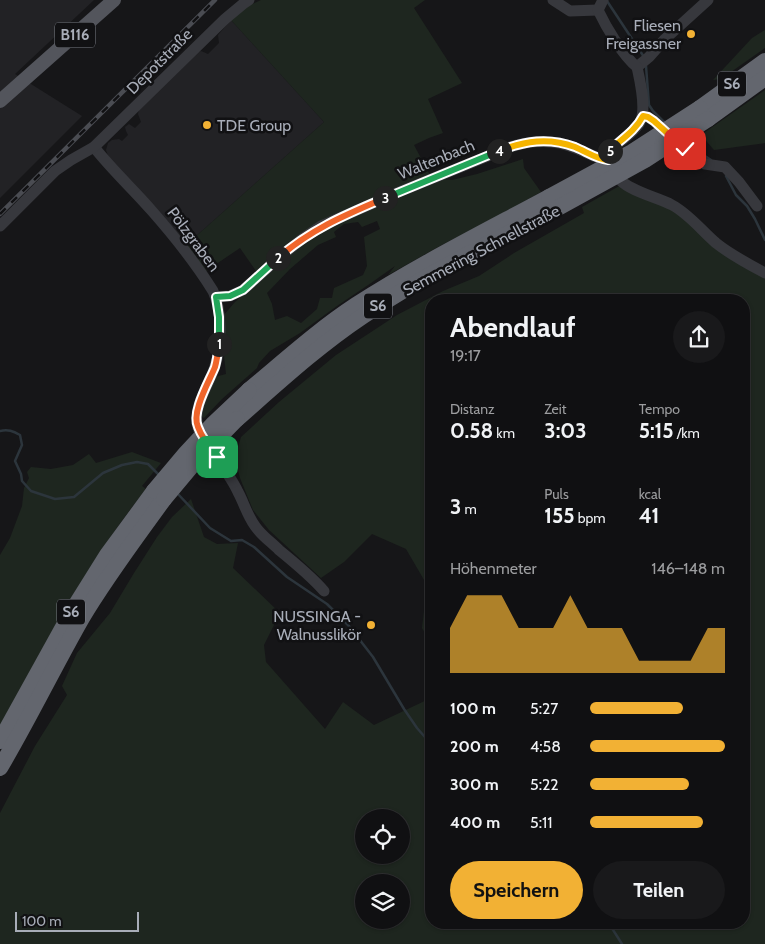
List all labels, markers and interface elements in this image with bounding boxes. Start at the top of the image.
place label: Fliesen Freigassner [606,16,682,53]
road number: B116 [55,22,95,48]
street label: Depotstraße [123,25,196,98]
marker: Fliesen Freigassner [685,28,697,40]
road number: S6 [718,72,746,96]
place label: TDE Group [217,116,291,135]
marker: TDE Group [201,119,213,131]
pin [664,128,706,170]
icon: check [671,135,699,163]
street label: Waltenbach [395,136,477,183]
pin: 4 [486,138,512,164]
pin: 5 [598,138,622,164]
text: 4 [495,142,504,160]
text: 5 [607,142,614,160]
pin: 3 [372,186,398,210]
text: 3 [382,189,389,207]
street label: Semmering Schnellstraße [400,201,563,300]
street label: Pölzgraben [163,203,224,275]
pin: 2 [266,246,290,270]
text: 2 [275,249,282,267]
road number: S6 [364,294,392,318]
text: Abendlauf [450,310,576,344]
button: share [673,311,725,363]
pin: 1 [206,332,232,356]
text: 1 [217,335,222,353]
text: 19:17 [450,346,481,365]
text: Distanz [450,400,495,418]
text: Zeit [544,400,566,418]
text: Tempo [639,400,680,418]
text: 0.58 [450,418,493,443]
text: 3:03 [544,418,586,443]
text: 5:15 [639,418,674,443]
text: km [493,424,515,442]
text: /km [674,424,700,442]
pin [196,436,238,478]
icon: arrive [203,443,231,471]
text: Puls [544,485,569,503]
text: kcal [639,485,661,503]
text: 3 [450,494,461,519]
text: m [461,500,477,518]
text: 155 [544,503,575,528]
text: 41 [639,503,659,528]
text: bpm [575,509,606,527]
text: Höhenmeter [450,559,536,578]
text: 146–148 m [651,559,725,578]
road number: S6 [57,600,85,624]
place label: NUSSINGA - Walnusslikör [273,607,362,644]
marker: NUSSINGA - Walnusslikör [365,619,377,631]
text: 100 m [450,699,496,718]
text: 5:27 [530,699,558,718]
text: 200 m [450,737,499,756]
text: 4:58 [530,737,561,756]
text: 300 m [450,775,499,794]
text: 5:22 [530,775,559,794]
map controls [355,809,410,929]
button: locate [355,809,410,864]
text: 400 m [450,813,500,832]
text: 5:11 [530,813,552,832]
button: Speichern [450,861,583,919]
button: Teilen [593,861,725,919]
button: layers [355,874,410,929]
scale bar [15,909,139,932]
text: 100 m [22,912,62,930]

